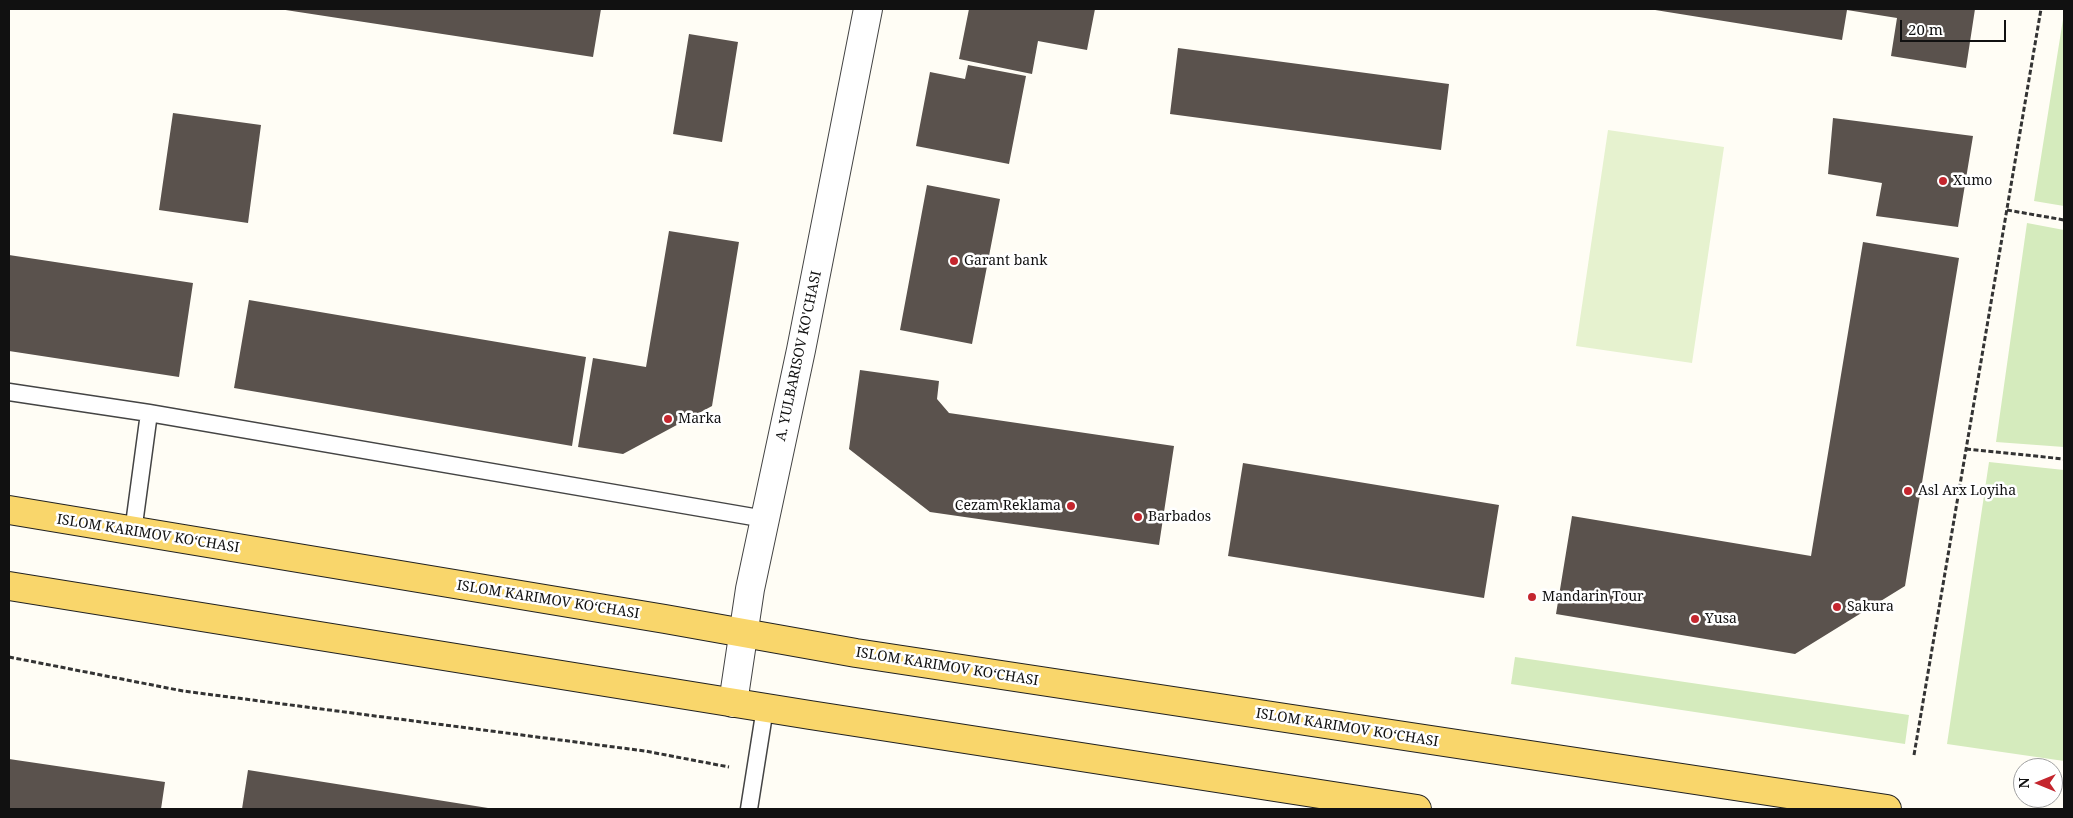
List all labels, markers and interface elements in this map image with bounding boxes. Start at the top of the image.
scale bar [1903,10,2009,42]
text: 20 m [1908,19,1943,39]
place label: Xumo [1953,173,1992,189]
marker: Xumo [1937,175,1949,187]
place label: Garant bank [964,253,1047,269]
marker: Garant bank [948,255,960,267]
street label: A. YULBARISOV KO'CHASI [773,269,825,443]
place label: Marka [678,411,722,427]
marker: Marka [662,413,674,425]
place label: Asl Arx Loyiha [1918,483,2016,499]
marker: Asl Arx Loyiha [1902,485,1914,497]
place label: Cezam Reklama [955,498,1061,514]
marker: Cezam Reklama [1065,500,1077,512]
place label: Barbados [1148,509,1211,525]
street label: ISLOM KARIMOV KO‘CHASI [55,511,241,557]
marker: Barbados [1132,511,1144,523]
street label: ISLOM KARIMOV KO‘CHASI [455,577,641,623]
place label: Mandarin Tour [1542,589,1644,605]
marker: Mandarin Tour [1526,591,1538,603]
place label: Sakura [1847,599,1894,615]
marker: Sakura [1831,601,1843,613]
place label: Yusa [1705,611,1737,627]
marker: Yusa [1689,613,1701,625]
street label: ISLOM KARIMOV KO‘CHASI [854,644,1040,690]
street label: ISLOM KARIMOV KO‘CHASI [1254,705,1440,751]
north arrow [2013,758,2063,808]
text: N [2014,777,2033,789]

